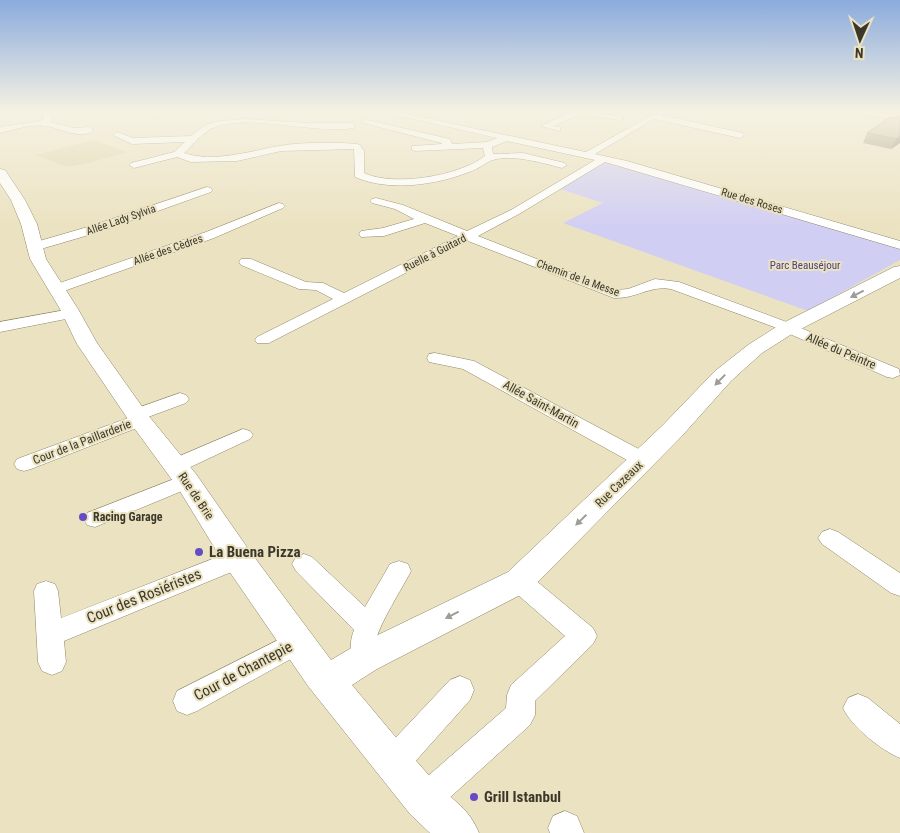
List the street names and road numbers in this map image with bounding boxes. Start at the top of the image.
street label: Rue des Roses [720,185,784,217]
street label: Allée Lady Sylvia [85,202,157,238]
street label: Allée des Cèdres [132,232,204,268]
street label: Ruelle à Guitard [402,232,468,274]
street label: Chemin de la Messe [535,257,621,299]
street label: Allée du Peintre [804,330,878,372]
street label: Allée Saint-Martin [501,377,581,431]
street label: Cour de la Paillarderie [31,417,133,467]
street label: Rue Cazeaux [592,458,646,510]
street label: Rue de Brie [175,470,217,522]
street label: Cour des Rosiéristes [84,565,204,627]
street label: Cour de Chantepie [191,638,295,704]

